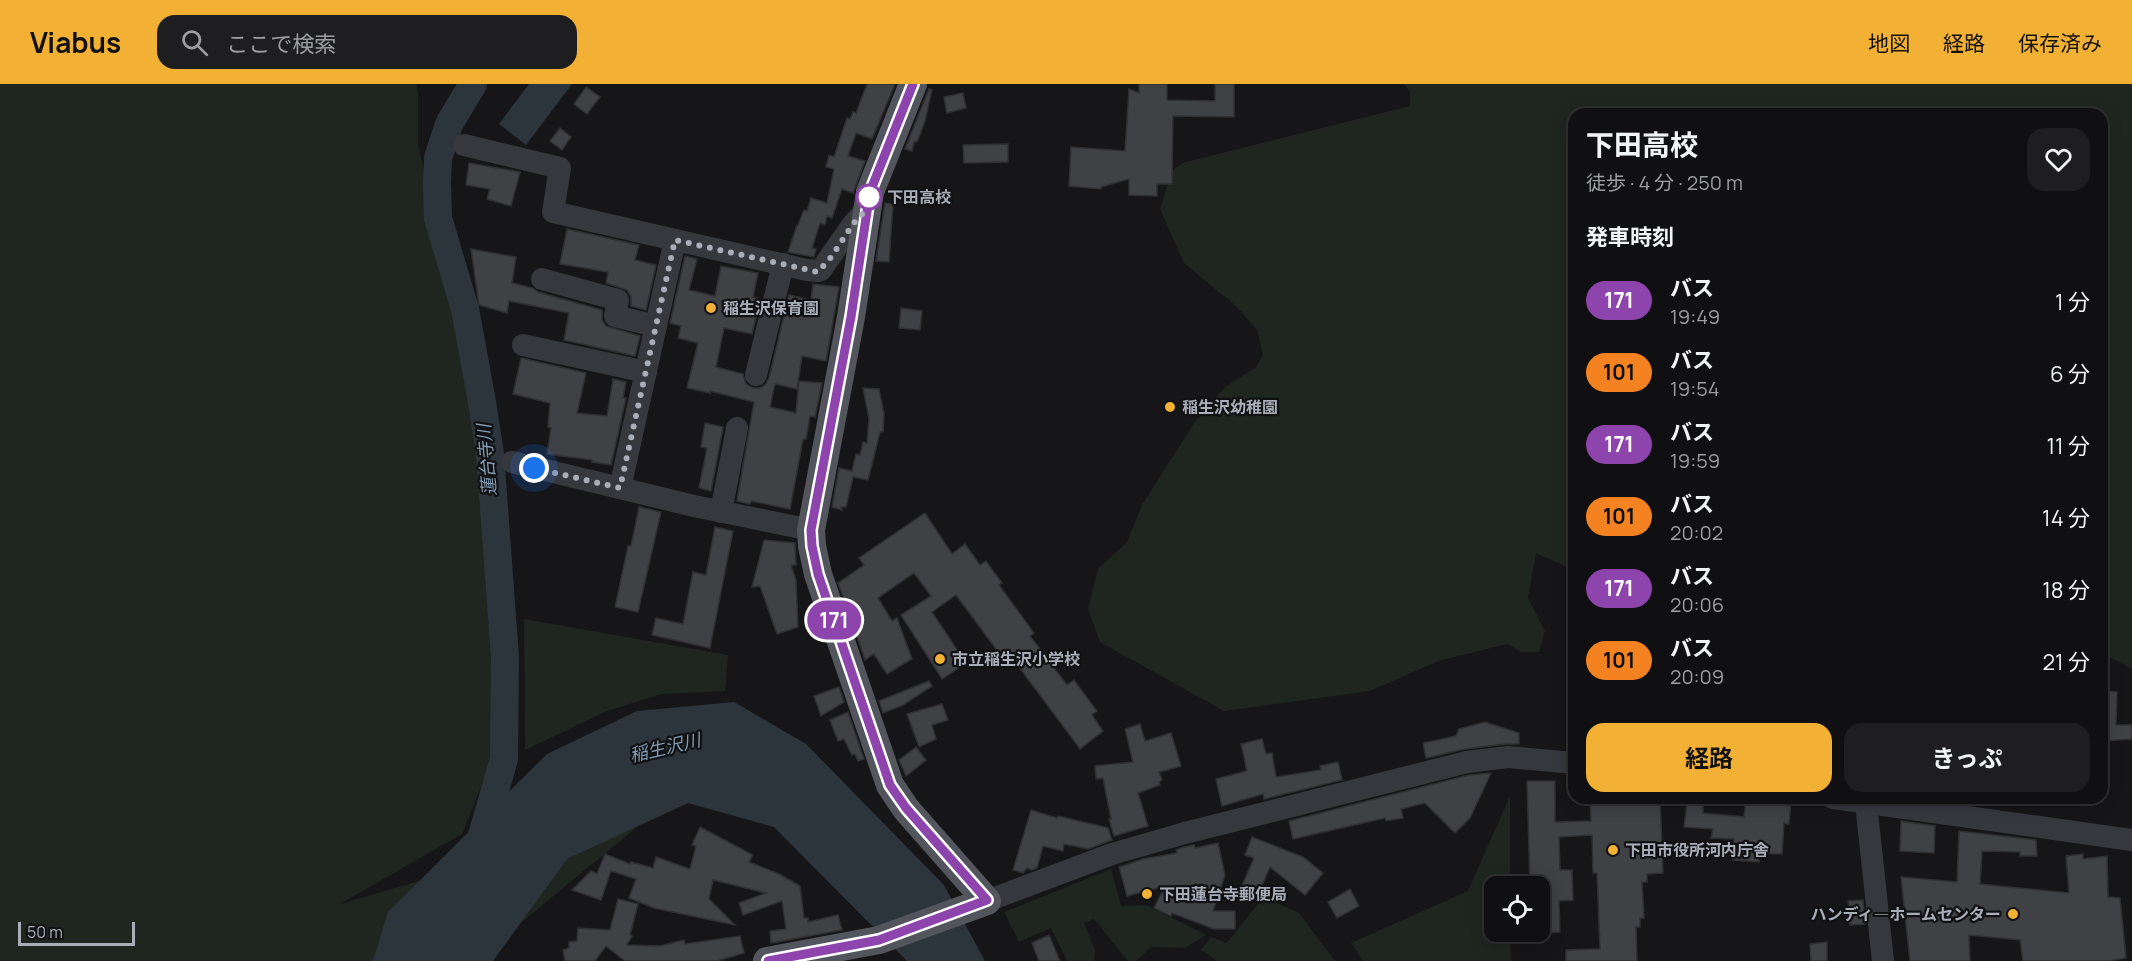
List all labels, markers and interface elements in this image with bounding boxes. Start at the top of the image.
search box [157,15,577,69]
text: Viabus [30,23,121,61]
icon: search [178,26,211,59]
text: ここで検索 [226,29,336,59]
text: 地図 [1868,29,1910,57]
text: 経路 [1943,29,1985,57]
text: 保存済み [2018,29,2102,57]
text: 下田高校 [1586,125,1698,163]
button: heart [2027,128,2090,191]
text: 徒歩 · 4 分 · 250 m [1586,169,1743,196]
marker: 下田高校 [856,184,882,210]
place label: 下田高校 [887,186,951,208]
text: 発車時刻 [1586,222,1674,252]
text: バス [1670,273,1714,303]
text: 171 [1604,286,1634,314]
text: 1 分 [2055,287,2090,317]
place label: 稲生沢保育園 [723,297,819,319]
marker: 稲生沢保育園 [704,301,718,315]
text: 19:49 [1670,303,1720,330]
text: バス [1670,345,1714,375]
text: 101 [1603,358,1635,386]
text: 6 分 [2050,359,2090,389]
text: 19:54 [1670,375,1720,402]
place label: 稲生沢幼稚園 [1182,396,1278,418]
marker: 稲生沢幼稚園 [1163,400,1177,414]
text: バス [1670,417,1714,447]
water label: 蓮台寺川 [471,421,501,497]
text: 171 [1604,430,1634,458]
text: 11 分 [2046,431,2090,461]
text: 19:59 [1670,447,1720,474]
your location [519,453,549,483]
text: バス [1670,489,1714,519]
text: 101 [1603,502,1635,530]
text: 14 分 [2042,503,2090,533]
text: 20:02 [1670,519,1723,546]
text: バス [1670,561,1714,591]
text: 171 [1604,574,1634,602]
text: 18 分 [2042,575,2090,605]
text: 20:06 [1670,591,1724,618]
line badge: 171 [800,600,868,640]
text: 171 [819,606,849,634]
text: バス [1670,633,1714,663]
text: 101 [1603,646,1635,674]
text: 21 分 [2042,647,2090,677]
place label: 市立稲生沢小学校 [952,648,1080,670]
marker: 市立稲生沢小学校 [933,652,947,666]
text: 20:09 [1670,663,1724,690]
button: 経路 [1586,723,1832,792]
button: きっぷ [1844,723,2090,792]
water label: 稲生沢川 [627,727,705,767]
place label: 下田市役所河内庁舎 [1625,839,1769,861]
marker: 下田市役所河内庁舎 [1606,843,1620,857]
map controls [1484,876,1550,942]
button: locate [1484,876,1550,942]
place label: 下田蓮台寺郵便局 [1159,883,1287,905]
marker: 下田蓮台寺郵便局 [1140,887,1154,901]
place label: ハンディ―ホームセンター [1811,903,2001,925]
marker: ハンディ―ホームセンター [2006,907,2020,921]
scale bar [18,919,135,946]
text: 50 m [27,921,63,943]

